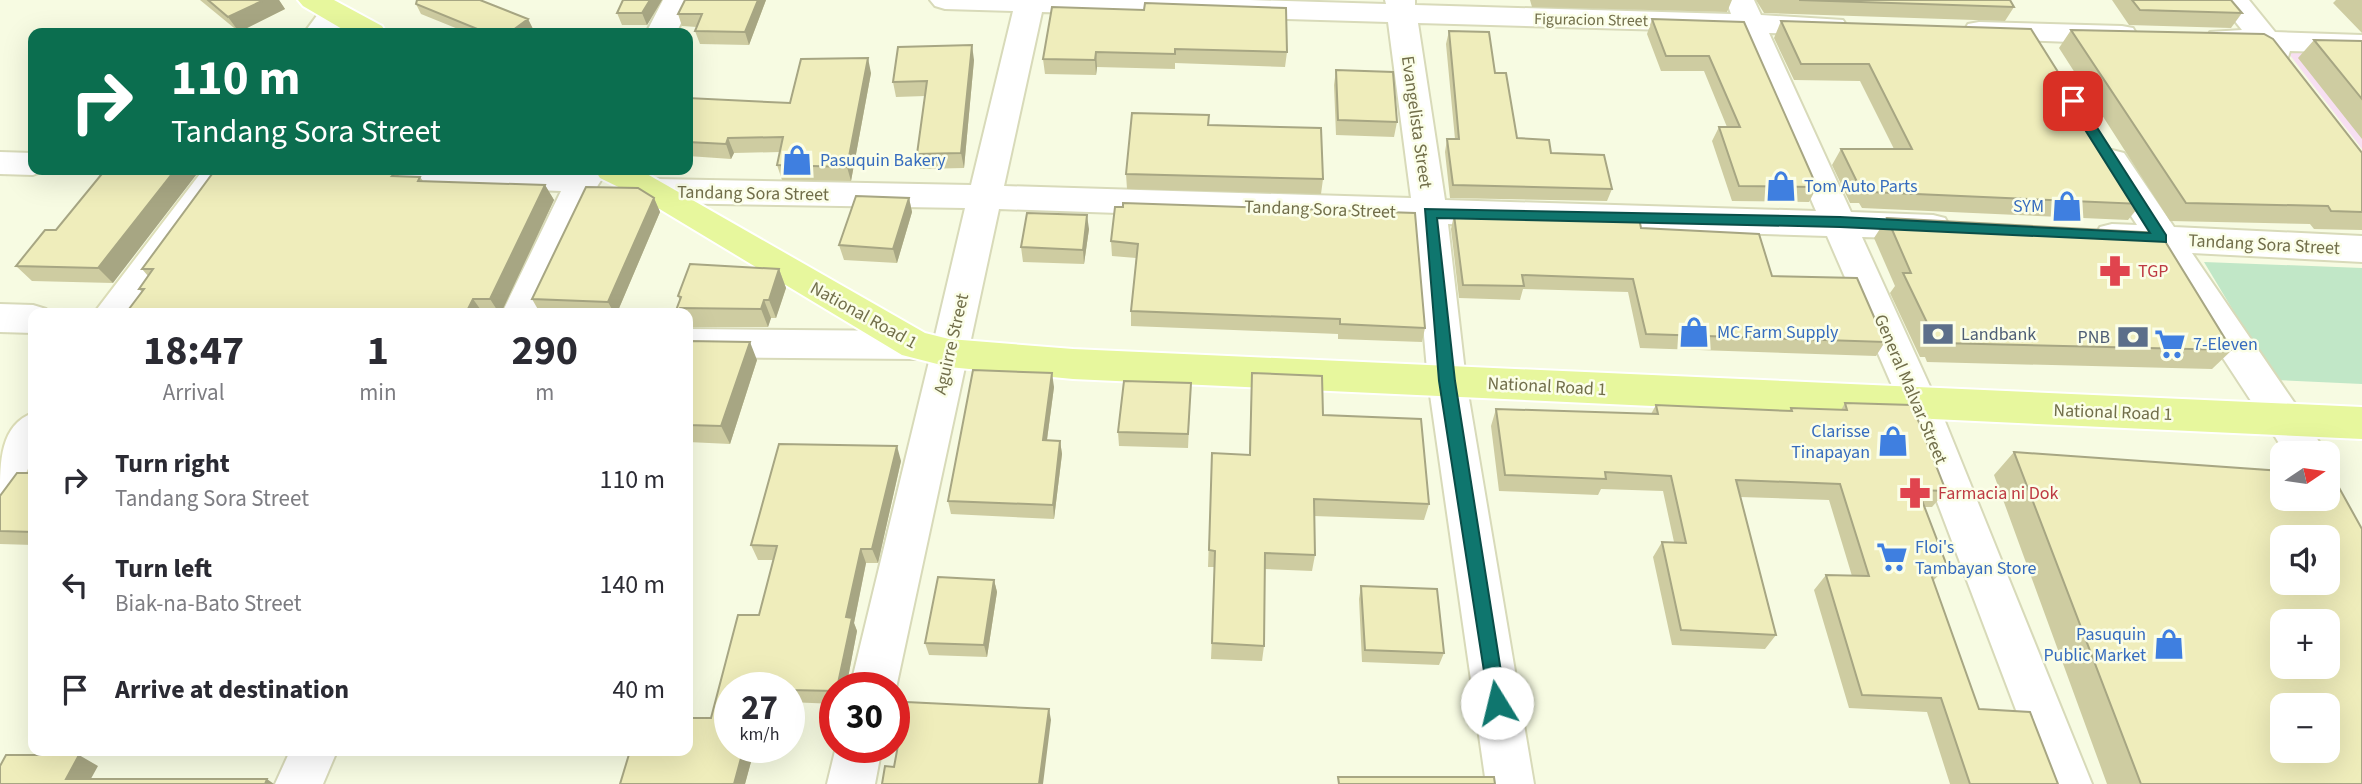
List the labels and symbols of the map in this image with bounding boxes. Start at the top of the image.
street label: Figuracion Street [1534,8,1649,32]
street label: Evangelista Street [1395,54,1438,190]
pin [2043,71,2103,131]
shop icon: Pasuquin Bakery [780,143,814,177]
place label: Pasuquin Bakery [820,148,946,173]
shop icon: Tom Auto Parts [1764,169,1798,203]
place label: Tom Auto Parts [1804,174,1918,199]
street label: Tandang Sora Street [677,180,829,207]
shop icon: SYM [2050,189,2084,223]
street label: Tandang Sora Street [1244,194,1396,225]
place label: SYM [2013,194,2044,219]
street label: Tandang Sora Street [2188,228,2340,261]
pharmacy icon: TGP [2098,254,2132,288]
place label: TGP [2138,259,2169,284]
street label: National Road 1 [806,276,922,355]
street label: Aguirre Street [928,291,975,397]
street label: General Malvar Street [1868,310,1953,468]
shop icon: MC Farm Supply [1677,315,1711,349]
bank icon: Landbank [1921,317,1955,351]
place label: MC Farm Supply [1717,320,1839,345]
bank icon: PNB [2116,320,2150,354]
place label: Landbank [1961,322,2036,347]
place label: PNB [2078,325,2110,350]
supermarket icon: 7-Eleven [2153,327,2187,361]
place label: 7-Eleven [2193,332,2258,357]
street label: National Road 1 [1487,371,1607,402]
street label: National Road 1 [2053,398,2173,427]
place label: Clarisse Tinapayan [1791,419,1870,465]
shop icon: Clarisse Tinapayan [1876,424,1910,458]
north arrow [2270,441,2340,511]
pharmacy icon: Farmacia ni Dok [1898,476,1932,510]
place label: Farmacia ni Dok [1938,481,2059,506]
place label: Floi's Tambayan Store [1915,535,2037,581]
supermarket icon: Floi's Tambayan Store [1875,540,1909,574]
place label: Pasuquin Public Market [2043,622,2146,668]
shop icon: Pasuquin Public Market [2152,627,2186,661]
position arrow [1460,666,1534,740]
speed limit sign: 30 [819,672,910,763]

